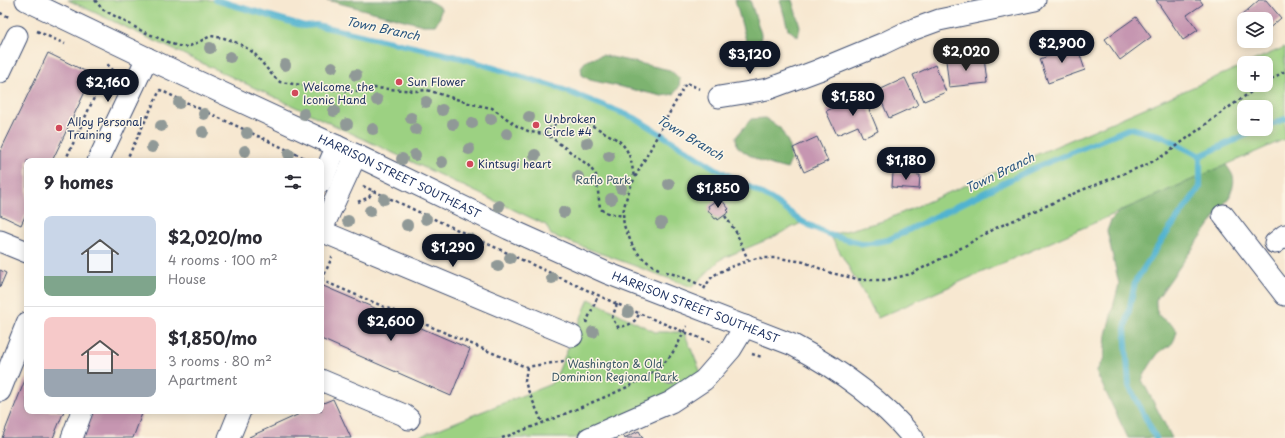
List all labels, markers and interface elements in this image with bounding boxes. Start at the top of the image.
water label: Town Branch [345,11,423,45]
map controls [1237,12,1273,136]
button: layers [1237,12,1273,48]
pin: $2,900 [1029,30,1095,64]
text: $2,900 [1038,33,1086,52]
pin: $2,020 [933,38,999,72]
pin: $3,120 [717,41,783,75]
text: $2,020 [942,41,990,60]
text: $3,120 [728,44,772,63]
button: + [1237,56,1273,92]
pin: $2,160 [75,69,141,103]
text: $2,160 [86,72,130,91]
place label: Sun Flower [407,73,466,90]
marker: Sun Flower [394,77,404,87]
place label: Welcome, the Iconic Hand [303,78,374,108]
pin: $1,580 [820,83,886,117]
text: $1,580 [831,86,875,105]
marker: Welcome, the Iconic Hand [290,88,300,98]
button: − [1237,100,1273,136]
place label: Unbroken Circle #4 [544,110,596,140]
water label: Town Branch [654,110,728,165]
place label: Alloy Personal Training [67,113,142,143]
marker: Unbroken Circle #4 [531,120,541,130]
marker: Alloy Personal Training [54,123,64,133]
street label: HARRISON STREET SOUTHEAST [316,130,484,222]
pin: $1,180 [873,147,939,181]
water label: Town Branch [962,147,1038,197]
text: $1,180 [886,150,926,169]
place label: Kintsugi heart [478,155,552,172]
marker: Kintsugi heart [465,159,475,169]
text: 9 homes [44,169,113,195]
icon: filters [282,171,304,193]
park label: Raflo Park [575,171,631,188]
pin: $1,850 [685,175,751,209]
text: $1,850 [696,178,740,197]
text: $2,020/mo [168,224,262,250]
icon: home [76,232,124,280]
pin: $1,290 [420,234,486,268]
text: $1,290 [431,237,475,256]
text: 4 rooms · 100 m² [168,250,278,269]
street label: HARRISON STREET SOUTHEAST [609,267,783,347]
text: House [168,269,206,288]
pin: $2,600 [358,308,424,342]
text: $2,600 [367,311,415,330]
text: $1,850/mo [168,325,257,351]
icon: home [76,333,124,381]
text: 3 rooms · 80 m² [168,351,272,370]
park label: Washington & Old Dominion Regional Park [552,355,679,385]
text: Apartment [168,370,237,389]

